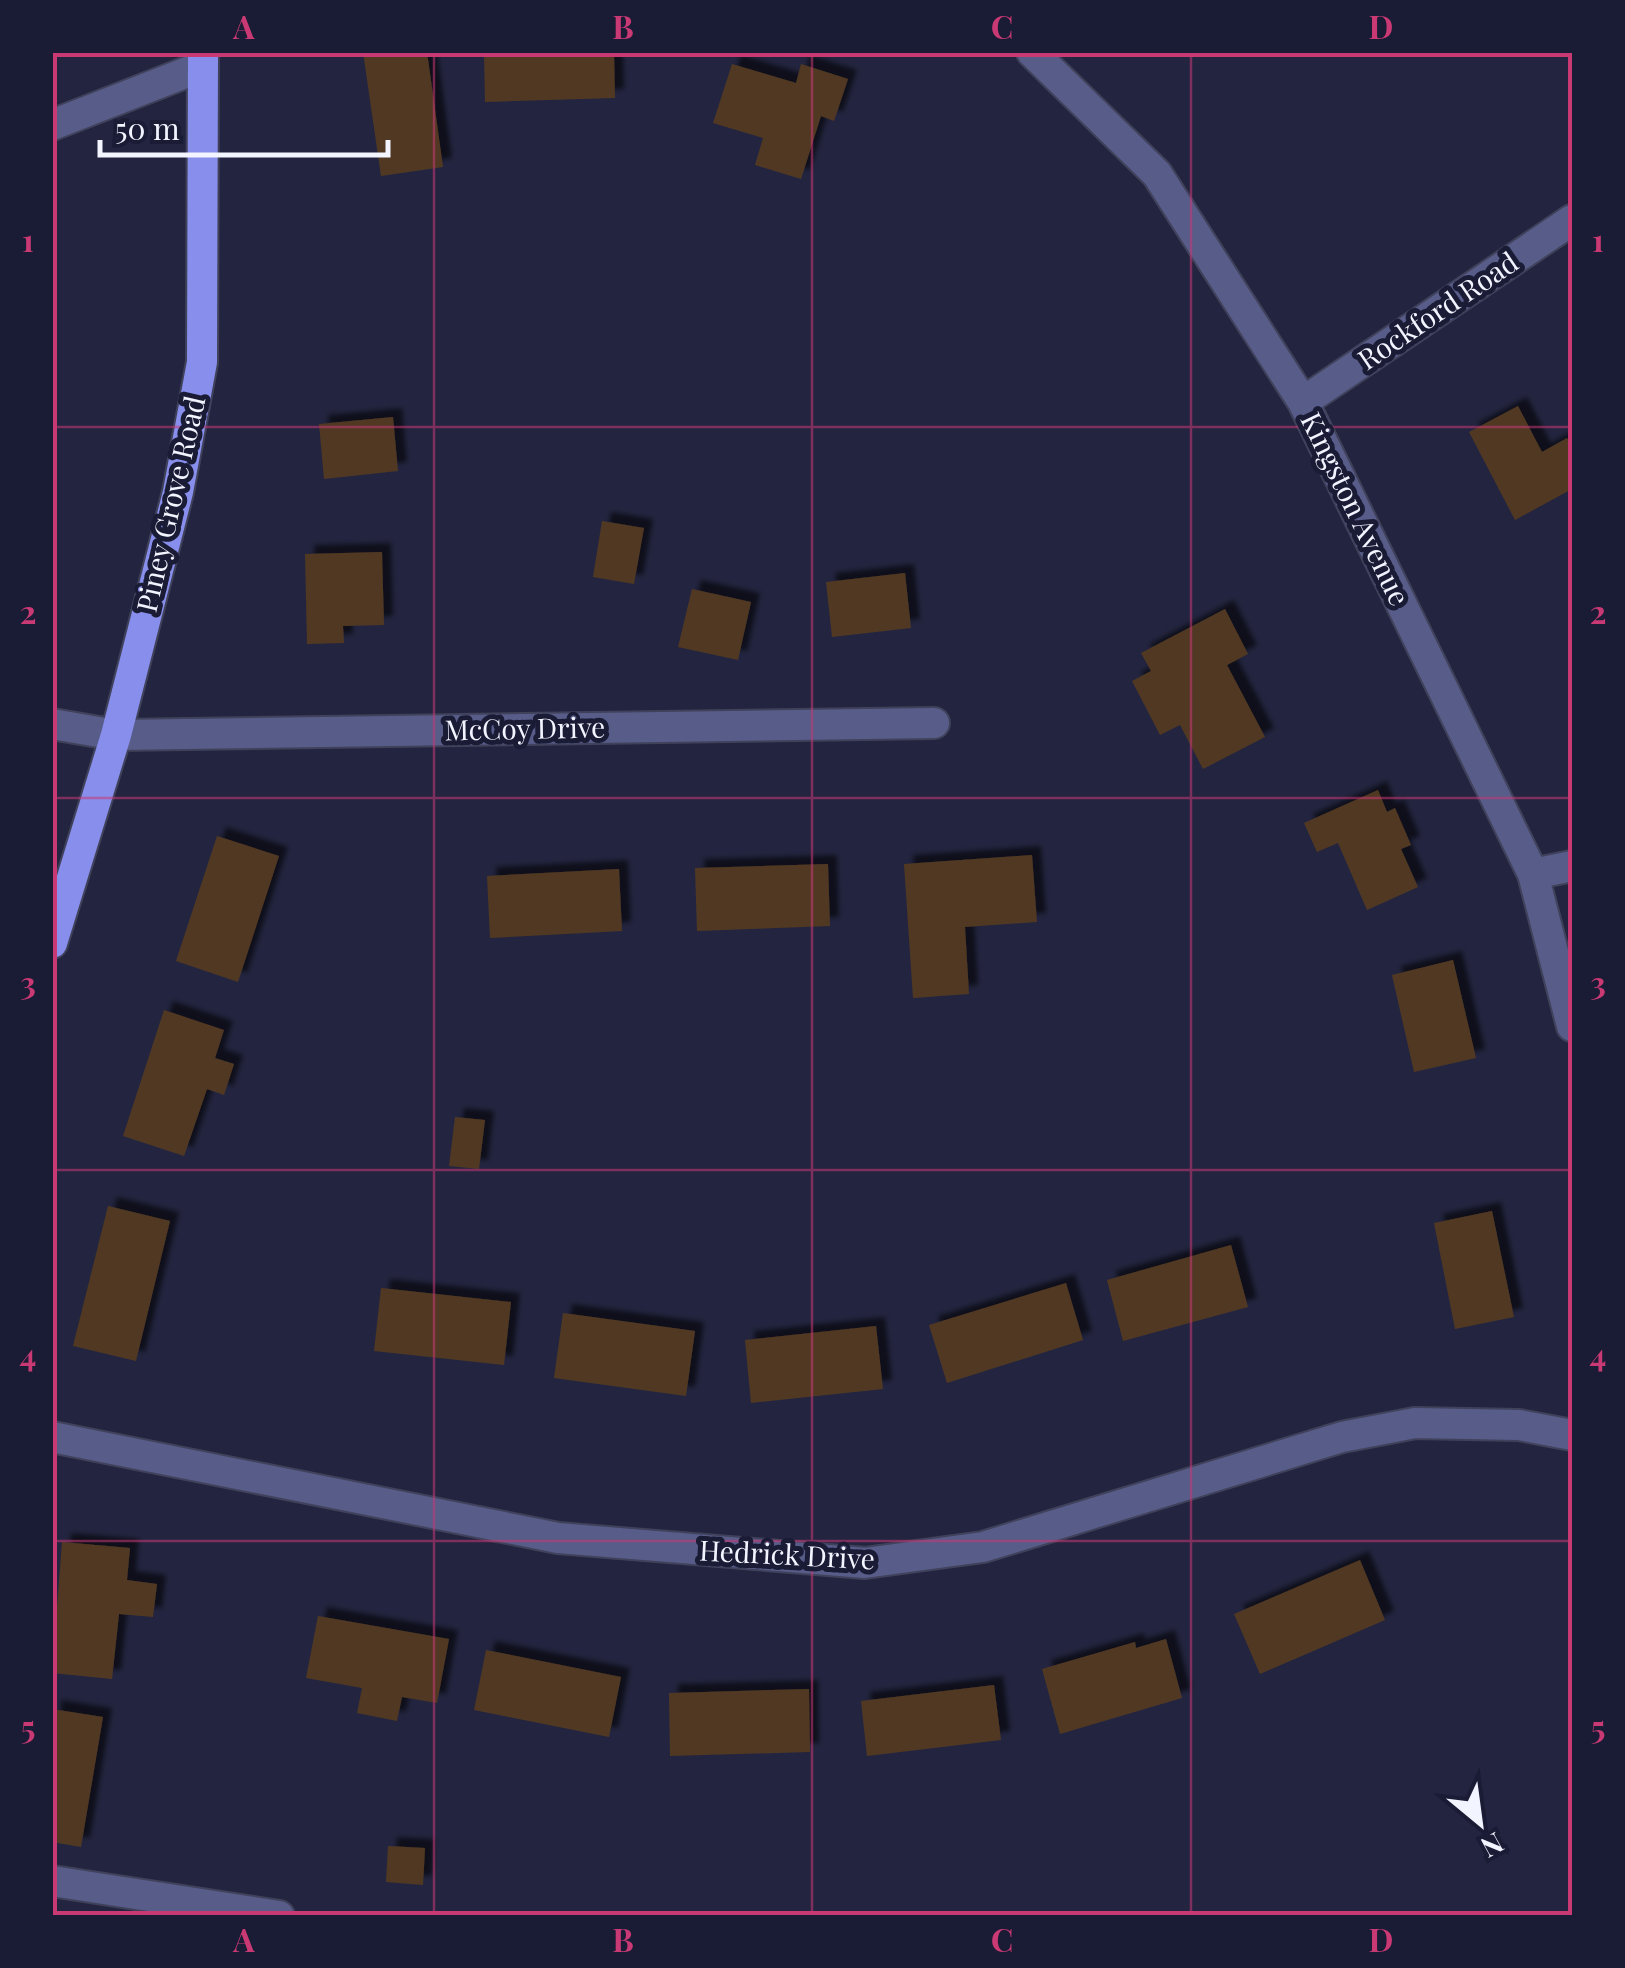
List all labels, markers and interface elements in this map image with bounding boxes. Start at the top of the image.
text: A [232,4,255,47]
text: B [612,4,634,47]
text: C [991,4,1013,47]
text: D [1369,4,1393,47]
scale bar [100,95,388,157]
text: 50 m [115,108,180,148]
text: 1 [22,217,34,260]
text: 1 [1592,217,1604,260]
street label: Rockford Road [1350,243,1524,377]
street label: Piney Grove Road [127,392,212,615]
street label: Kingston Avenue [1294,406,1419,611]
text: 2 [20,589,36,632]
text: 2 [1590,589,1606,632]
street label: McCoy Drive [444,708,606,747]
text: 3 [20,960,36,1003]
text: 3 [1590,960,1606,1003]
text: 4 [20,1332,36,1375]
text: 4 [1590,1332,1606,1375]
street label: Hedrick Drive [698,1530,876,1577]
text: 5 [21,1704,35,1747]
text: 5 [1591,1704,1605,1747]
north arrow [1430,1773,1530,1873]
text: N [1475,1825,1511,1867]
text: A [232,1917,255,1960]
text: B [612,1917,634,1960]
text: C [991,1917,1013,1960]
text: D [1369,1917,1393,1960]

